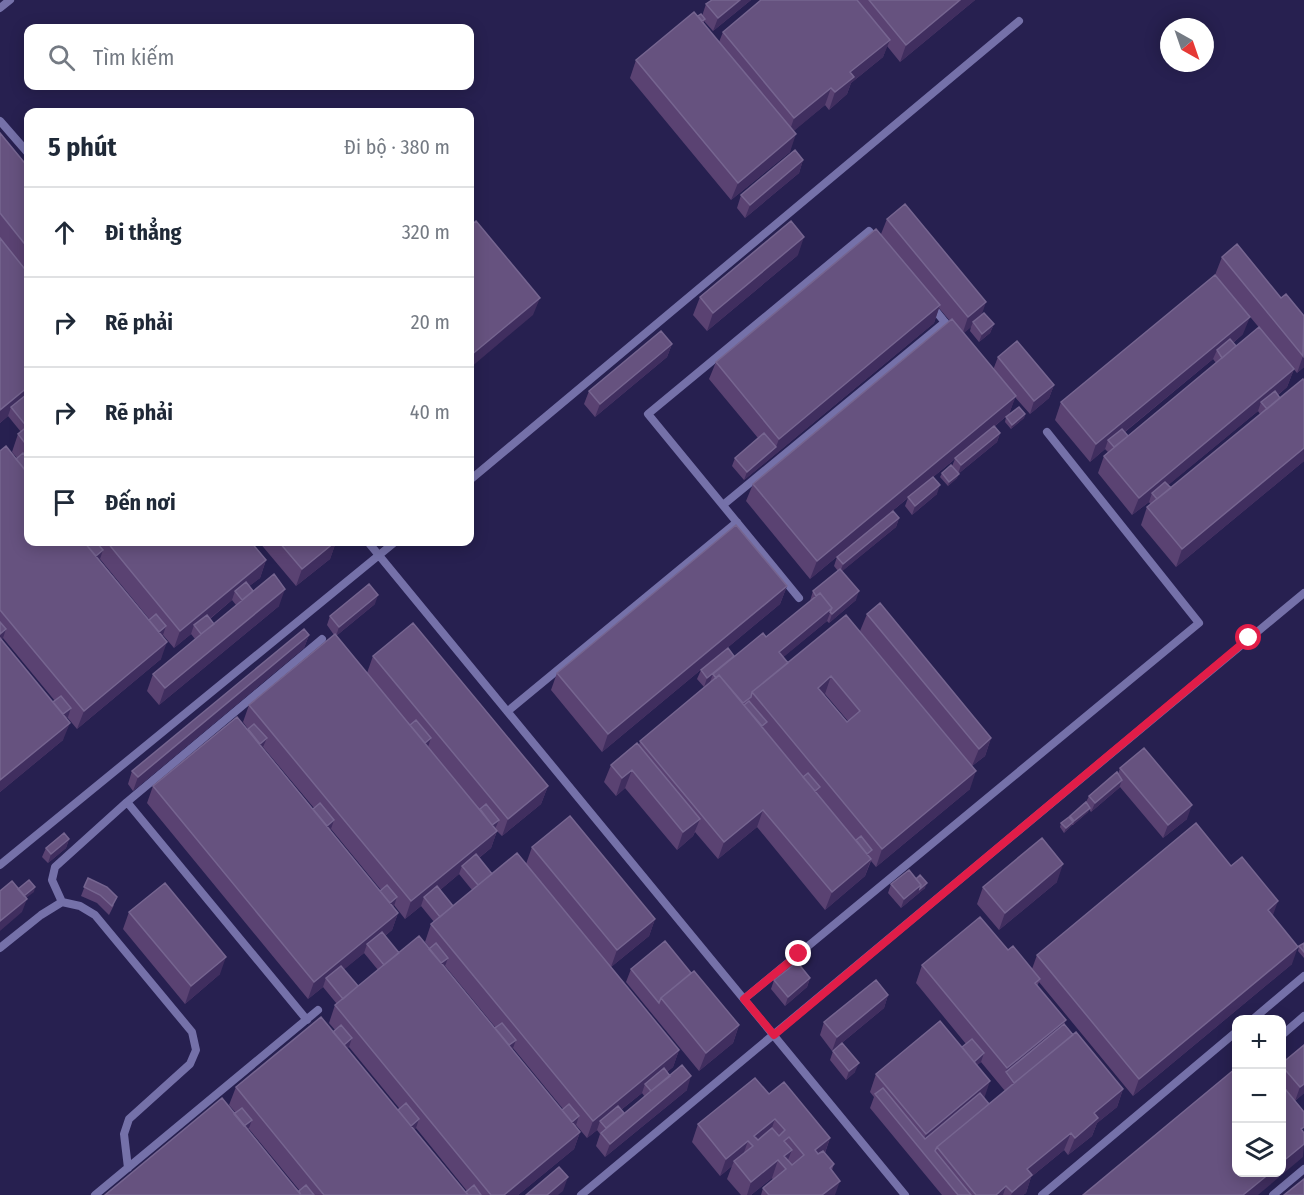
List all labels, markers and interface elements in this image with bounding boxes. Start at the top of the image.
north arrow [1160,18,1214,72]
search box [24,24,474,90]
icon: search [45,41,78,74]
text: Tìm kiếm [93,44,174,71]
text: 5 phút [48,132,117,163]
text: Đi bộ · 380 m [344,135,450,159]
icon: ahead [48,216,81,249]
text: Đi thẳng [105,219,181,246]
text: 320 m [402,220,450,244]
icon: right [48,306,81,339]
text: Rẽ phải [105,309,173,336]
text: 20 m [411,310,450,334]
icon: right [48,396,81,429]
text: Rẽ phải [105,399,173,426]
text: 40 m [410,400,450,424]
icon: arrive [48,486,81,519]
text: Đến nơi [105,489,176,516]
route start [1235,624,1261,650]
route end [785,940,811,966]
map controls [1232,1015,1286,1177]
button: + [1232,1015,1286,1069]
button: − [1232,1069,1286,1123]
button: layers [1232,1123,1286,1177]

